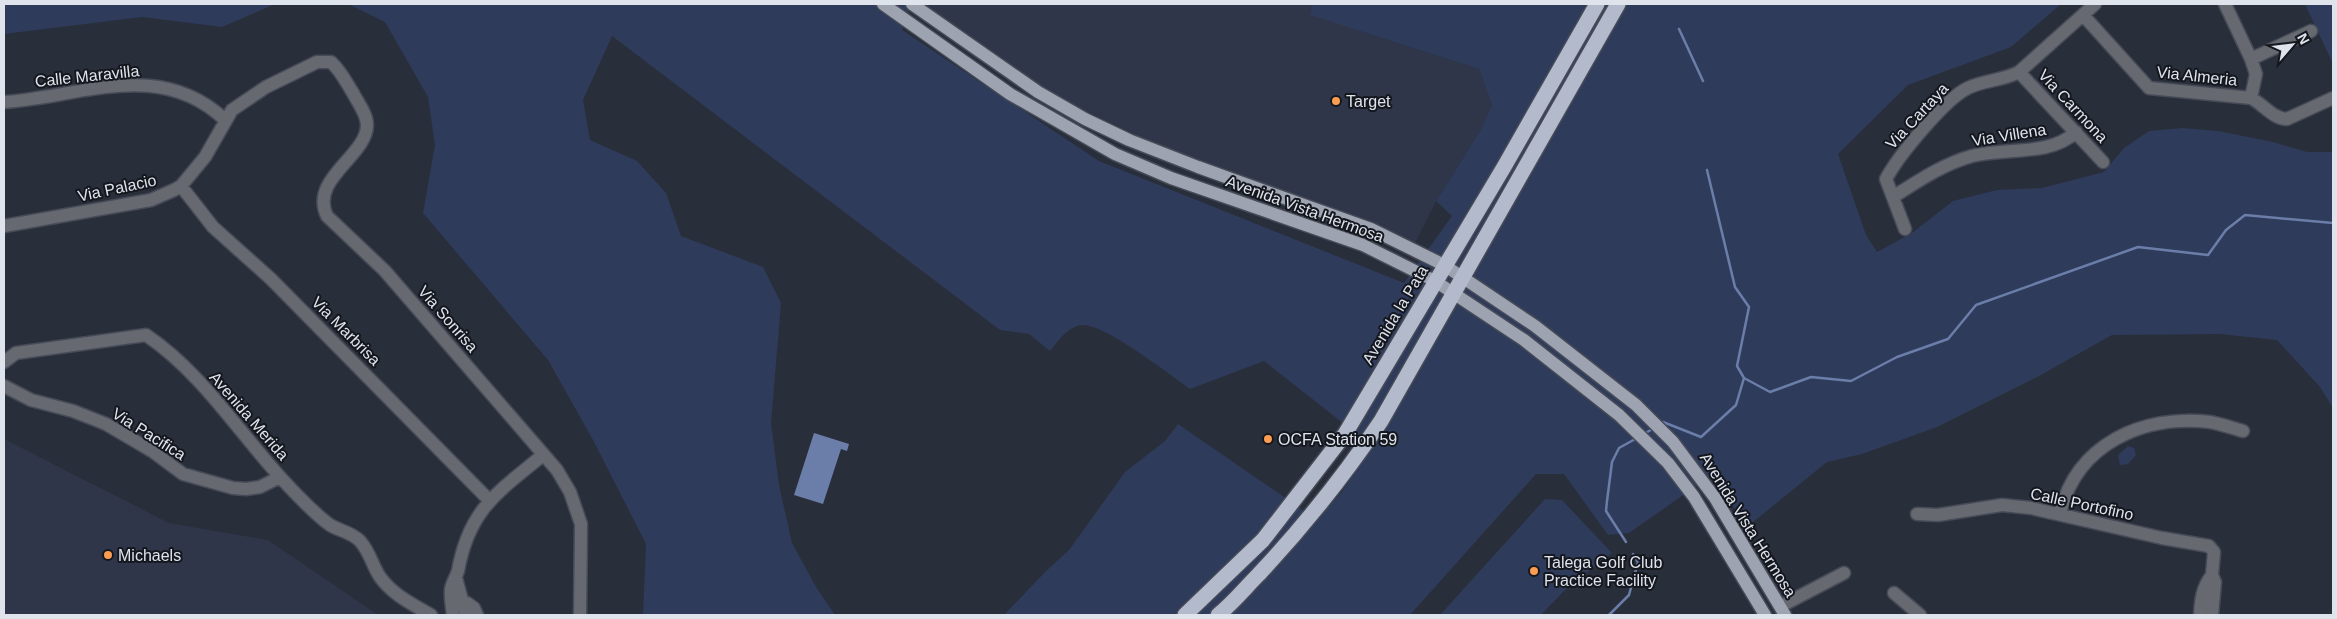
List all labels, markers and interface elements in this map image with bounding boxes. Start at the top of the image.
north arrow [2267,20,2317,70]
text: N [2294,31,2313,47]
street label: Calle Maravilla [34,62,140,90]
street label: Via Almeria [2156,63,2238,89]
street label: Via Carmona [2035,66,2111,146]
street label: Via Cartaya [1882,80,1952,152]
place label: Target [1346,93,1391,110]
marker: Target [1330,95,1342,107]
street label: Via Villena [1971,121,2047,149]
street label: Via Palacio [76,171,158,205]
street label: Avenida Vista Hermosa [1224,173,1386,246]
street label: Avenida la Pata [1359,263,1431,367]
street label: Via Sonrisa [415,283,481,355]
street label: Via Marbrisa [308,293,384,369]
street label: Avenida Merida [206,369,292,463]
street label: Via Pacifica [109,405,189,463]
place label: OCFA Station 59 [1278,431,1397,448]
marker: OCFA Station 59 [1262,433,1274,445]
street label: Avenida Vista Hermosa [1697,450,1799,600]
street label: Calle Portofino [2029,485,2135,523]
place label: Michaels [118,547,181,564]
marker: Michaels [102,549,114,561]
place label: Talega Golf Club Practice Facility [1544,554,1662,589]
marker: Talega Golf Club Practice Facility [1528,565,1540,577]

